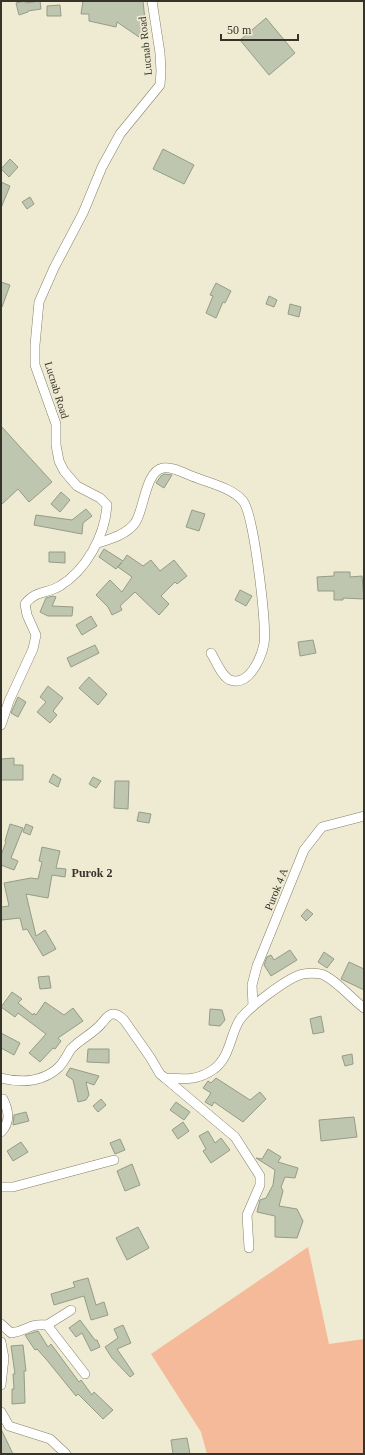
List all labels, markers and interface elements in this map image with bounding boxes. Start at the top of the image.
street label: Lucnab Road [136,16,154,76]
scale bar [221,16,298,42]
text: 50 m [227,23,252,37]
street label: Lucnab Road [43,360,72,420]
district label: Purok 2 [72,866,112,880]
street label: Purok 4 A [262,866,290,912]

